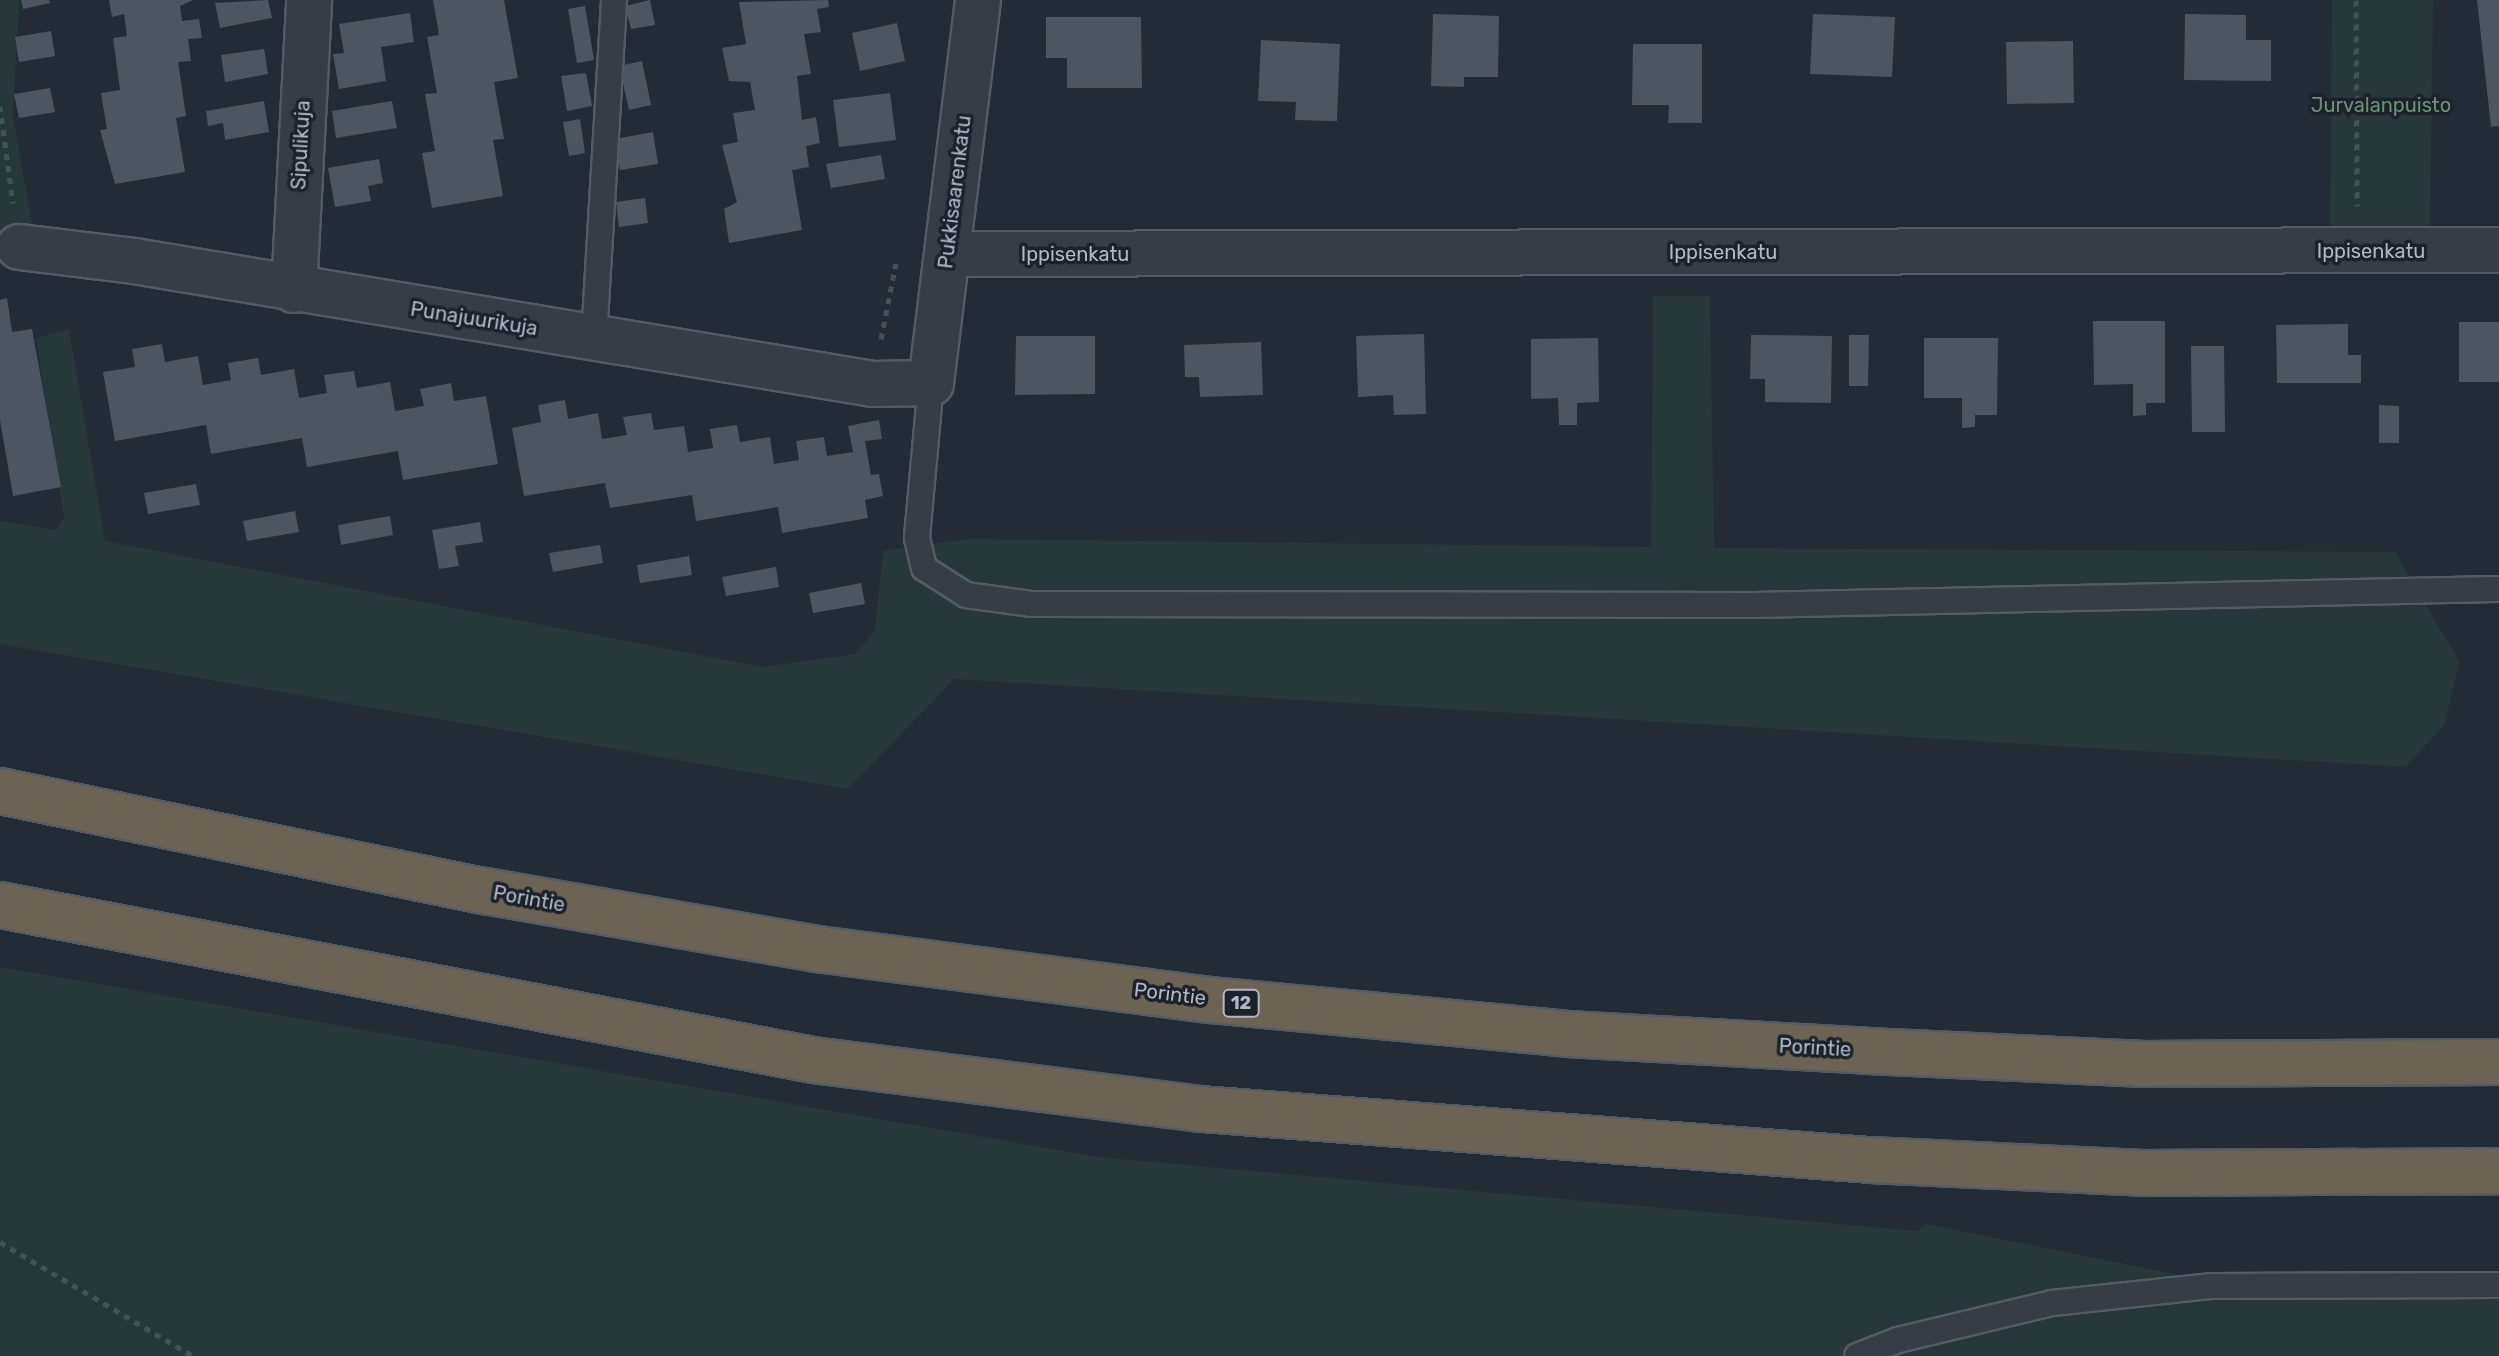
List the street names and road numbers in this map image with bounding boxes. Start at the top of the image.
street label: Sipulikuja [287,100,315,190]
street label: Pukkisaarenkatu [934,114,976,270]
street label: Ippisenkatu [2317,239,2425,263]
street label: Ippisenkatu [1669,240,1777,264]
street label: Ippisenkatu [1021,242,1129,266]
street label: Punajuurikuja [409,297,539,341]
street label: Porintie [491,881,567,917]
street label: Porintie [1133,978,1207,1010]
road number: 12 [1221,989,1261,1017]
street label: Porintie [1778,1034,1852,1062]

